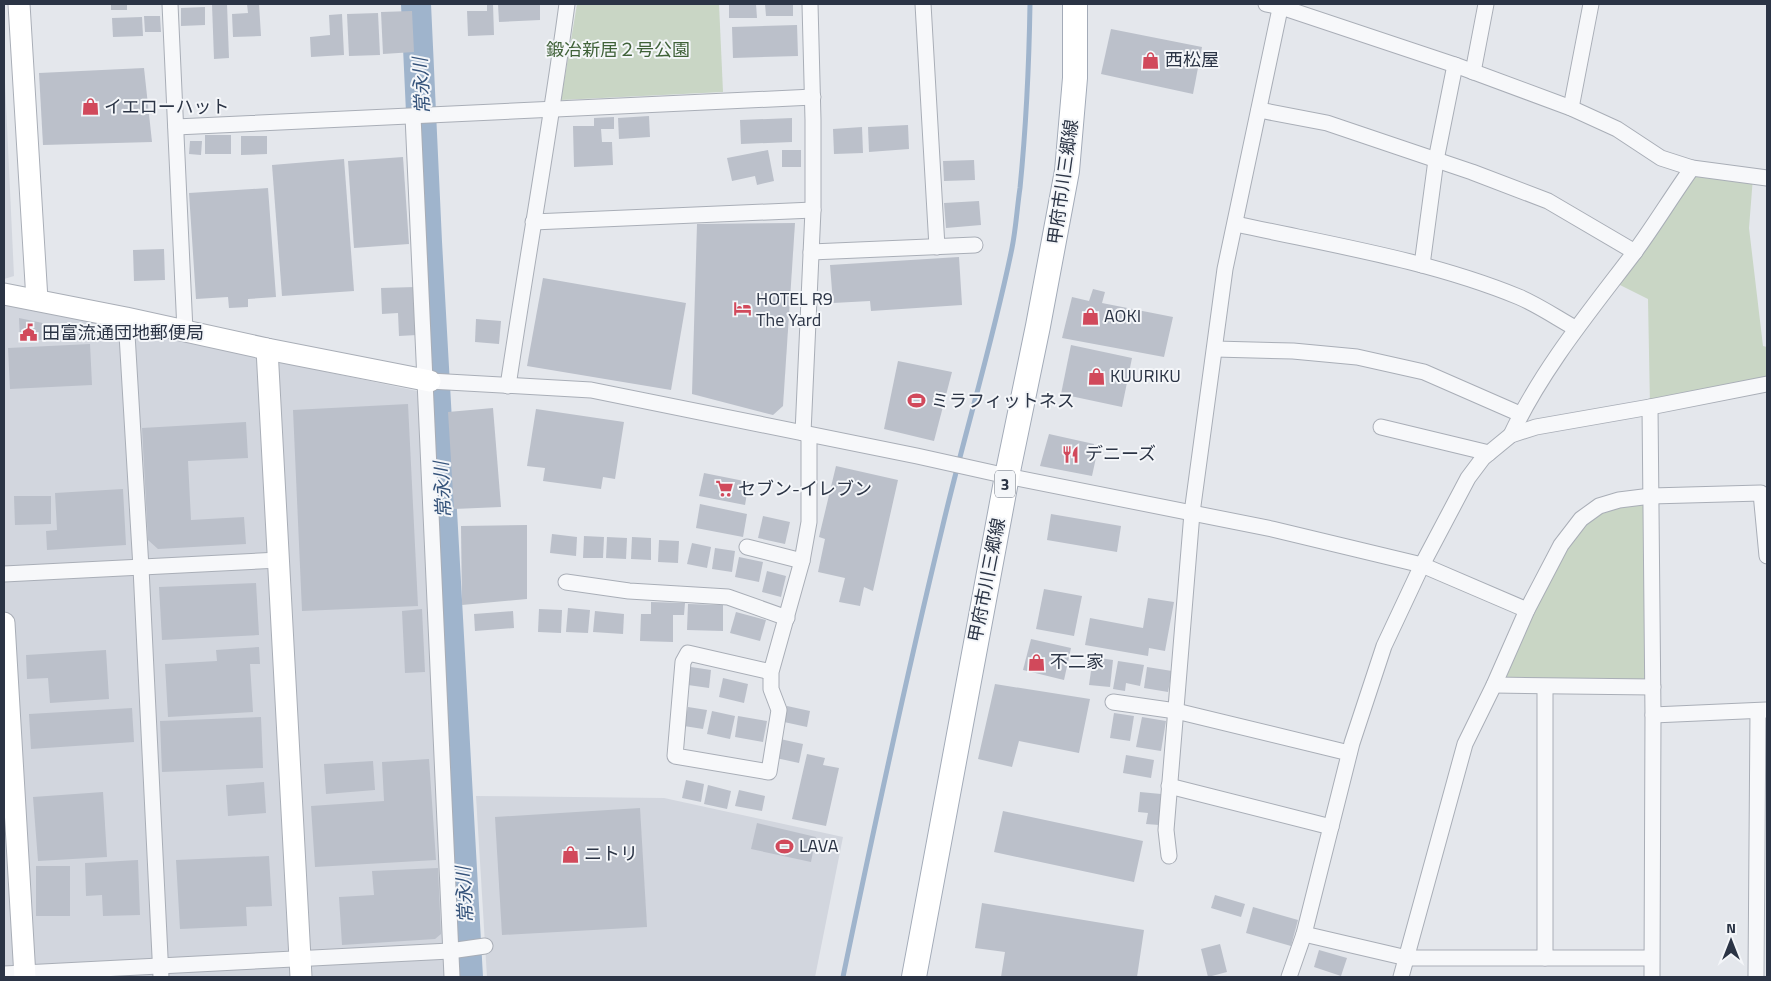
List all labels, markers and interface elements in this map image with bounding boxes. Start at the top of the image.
park label: 鍛冶新居２号公園 [546,36,690,63]
place label: 西松屋 [1165,46,1219,73]
shop icon: 西松屋 [1141,50,1161,70]
water label: 常永川 [404,55,436,115]
place label: イエローハット [104,93,229,120]
shop icon: イエローハット [80,97,100,117]
street label: 甲府市川三郷線 [1040,118,1085,246]
place label: HOTEL R9 The Yard [756,285,833,333]
hotel icon: HOTEL R9 The Yard [732,299,752,319]
place label: AOKI [1104,302,1141,329]
shop icon: AOKI [1080,306,1100,326]
place label: 田富流通団地郵便局 [42,319,204,346]
public building icon: 田富流通団地郵便局 [18,323,38,343]
place label: KUURIKU [1110,362,1181,389]
shop icon: KUURIKU [1086,366,1106,386]
place label: ミラフィットネス [931,387,1075,414]
sports icon: ミラフィットネス [907,391,927,411]
place label: デニーズ [1085,440,1156,467]
restaurant icon: デニーズ [1061,444,1081,464]
water label: 常永川 [425,459,457,519]
road number: 3 [995,470,1015,498]
place label: セブン-イレブン [738,475,872,502]
supermarket icon: セブン-イレブン [714,479,734,499]
street label: 甲府市川三郷線 [961,515,1012,644]
place label: 不二家 [1050,648,1104,675]
shop icon: 不二家 [1026,652,1046,672]
place label: LAVA [799,832,839,859]
sports icon: LAVA [775,836,795,856]
place label: ニトリ [584,840,638,867]
shop icon: ニトリ [560,844,580,864]
water label: 常永川 [447,864,479,924]
north arrow [1706,916,1756,966]
text: N [1726,917,1736,938]

